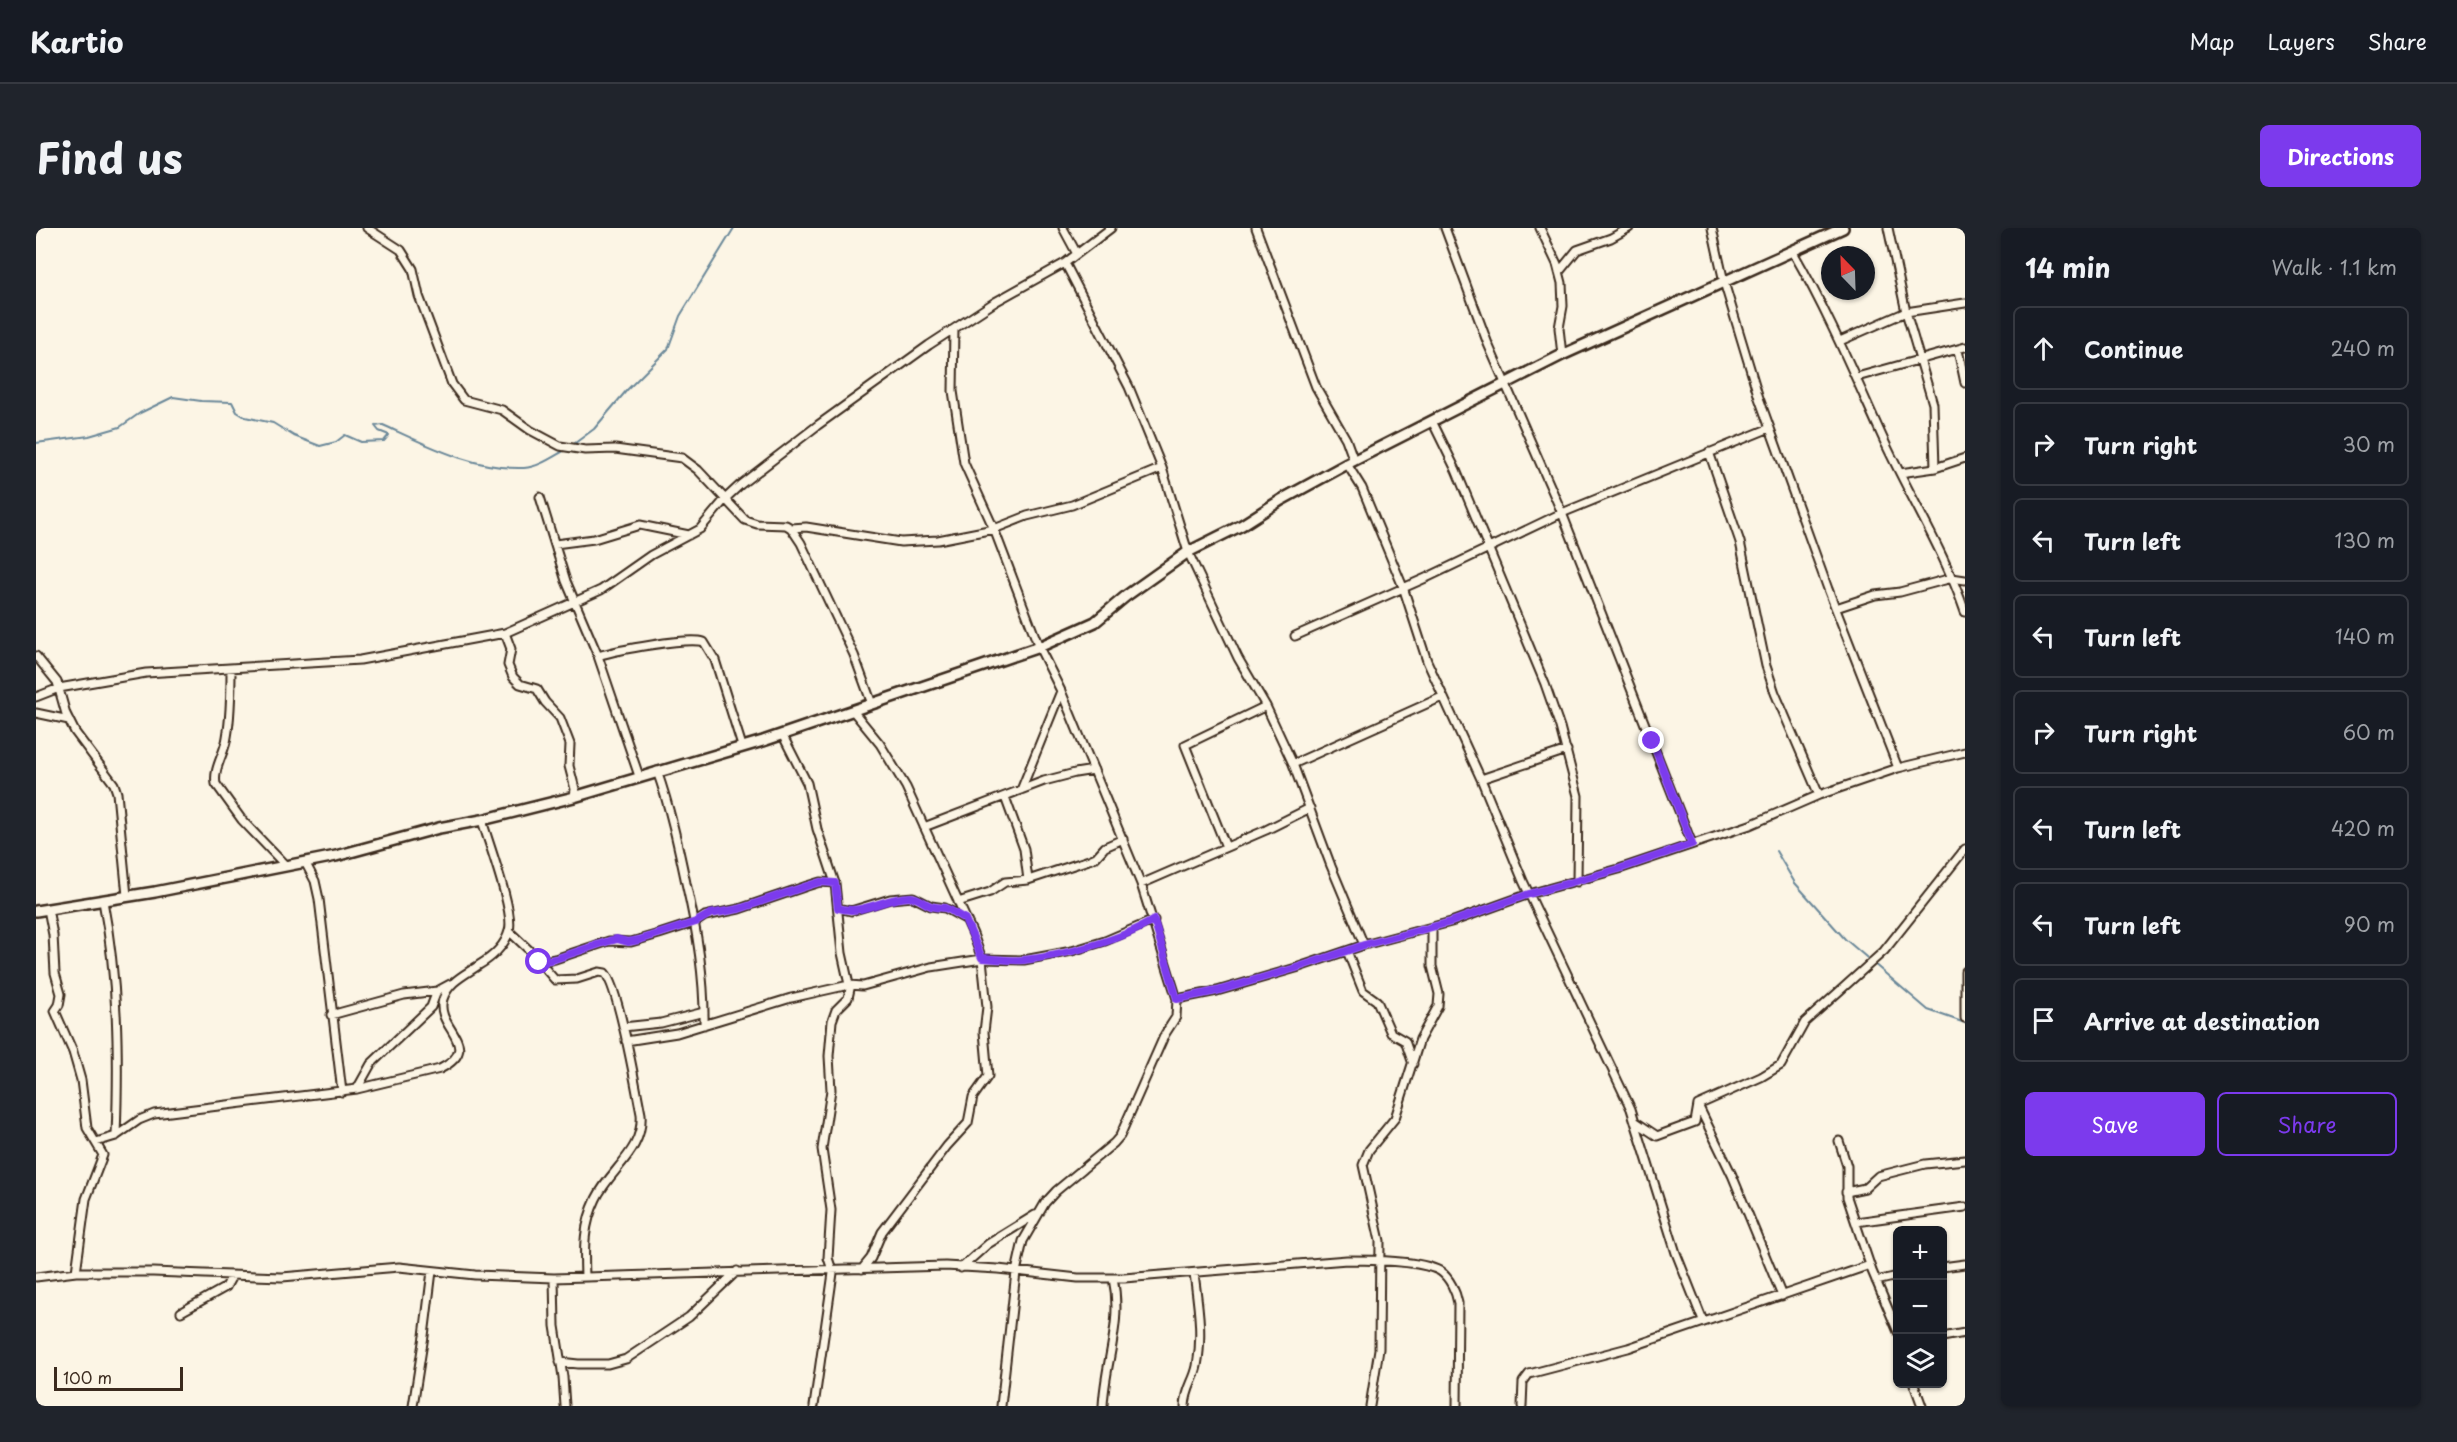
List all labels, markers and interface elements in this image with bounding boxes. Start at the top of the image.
text: Kartio [30,20,124,63]
text: Map [2190,25,2234,57]
text: Layers [2267,25,2335,57]
text: Share [2368,25,2427,57]
text: Find us [36,125,183,188]
button: Directions [2260,125,2421,187]
north arrow [1821,246,1875,300]
text: 14 min [2025,248,2111,287]
text: Walk · 1.1 km [2272,252,2397,282]
icon: ahead [2027,332,2060,365]
text: Continue [2084,332,2183,365]
text: 240 m [2330,333,2395,363]
icon: right [2027,428,2060,461]
text: Turn right [2084,428,2197,461]
text: 30 m [2342,429,2395,459]
icon: left [2027,524,2060,557]
text: Turn left [2084,524,2181,557]
text: 130 m [2335,525,2395,555]
icon: left [2027,620,2060,653]
text: Turn left [2084,620,2181,653]
text: 140 m [2335,621,2395,651]
icon: right [2027,716,2060,749]
text: Turn right [2084,716,2197,749]
text: 60 m [2343,717,2395,747]
route end [1638,727,1664,753]
icon: left [2027,812,2060,845]
text: Turn left [2084,812,2181,845]
text: 420 m [2331,813,2395,843]
icon: left [2027,908,2060,941]
text: Turn left [2084,908,2181,941]
text: 90 m [2344,909,2395,939]
route start [525,948,551,974]
icon: arrive [2027,1004,2060,1037]
text: Arrive at destination [2084,1004,2320,1037]
button: Save [2025,1092,2205,1156]
button: Share [2217,1092,2397,1156]
map controls [1893,1226,1947,1388]
button: + [1893,1226,1947,1280]
button: − [1893,1280,1947,1334]
button: layers [1893,1334,1947,1388]
scale bar [54,1364,183,1392]
text: 100 m [63,1365,112,1389]

